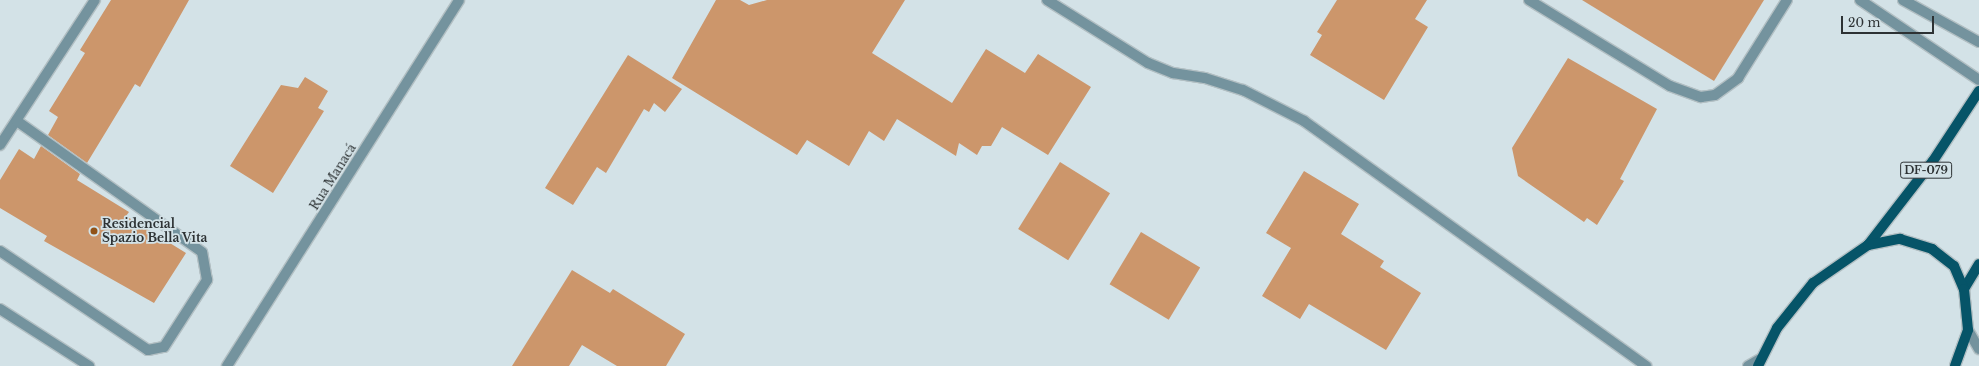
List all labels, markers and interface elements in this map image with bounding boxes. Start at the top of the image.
scale bar [1843,8,1936,34]
text: 20 m [1848,15,1880,30]
street label: Rua Manacá [307,141,359,213]
road number: DF-079 [1900,161,1952,179]
place label: Residencial Spazio Bella Vita [102,217,208,245]
marker: Residencial Spazio Bella Vita [89,226,99,236]

